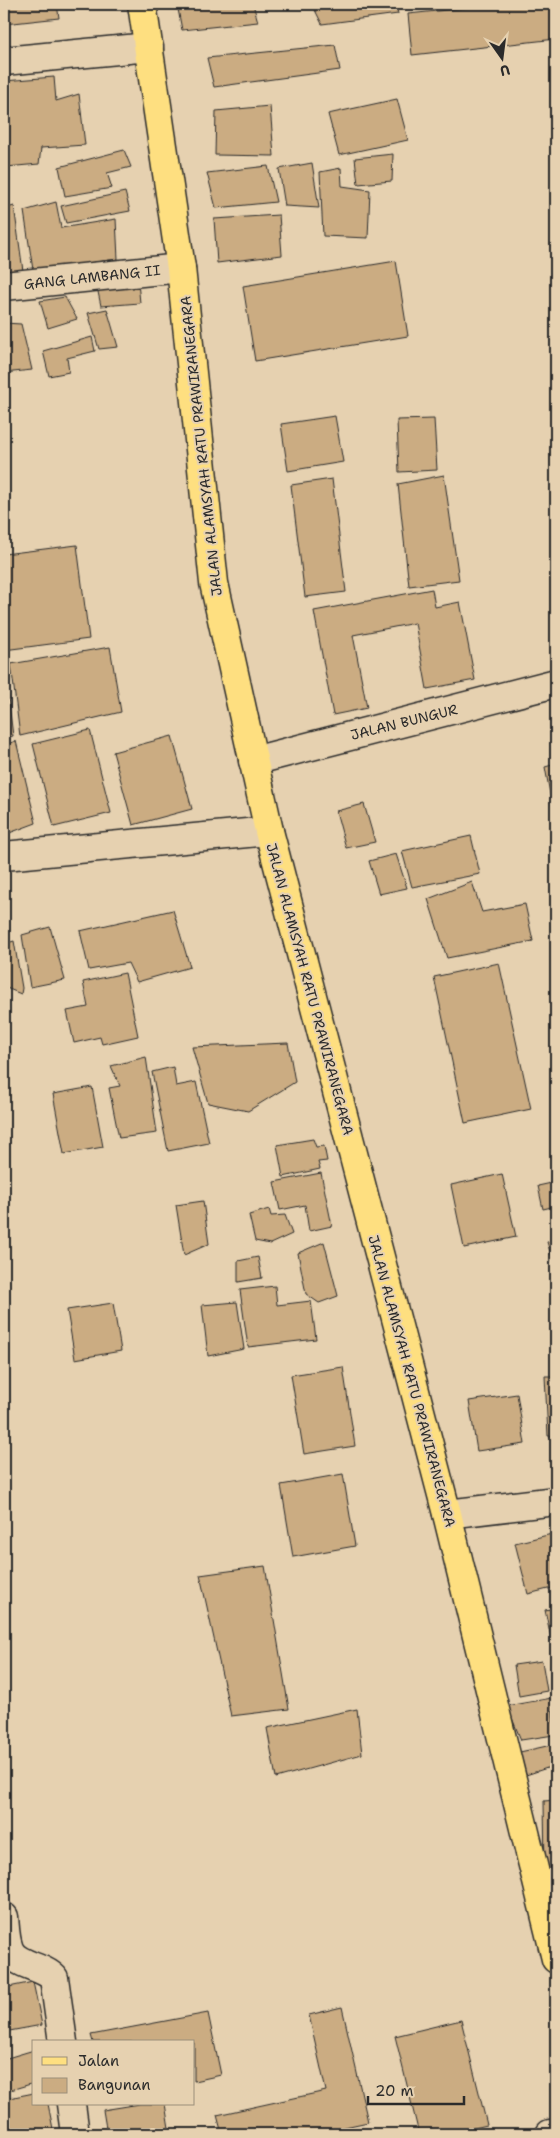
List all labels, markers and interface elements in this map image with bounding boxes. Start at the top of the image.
north arrow [478,32,528,82]
text: U [498,61,512,81]
street label: GANG LAMBANG II [23,261,162,293]
street label: JALAN ALAMSYAH RATU PRAWIRANEGARA [176,295,226,597]
street label: JALAN BUNGUR [349,700,460,744]
street label: JALAN ALAMSYAH RATU PRAWIRANEGARA [262,841,358,1137]
street label: JALAN ALAMSYAH RATU PRAWIRANEGARA [364,1233,460,1529]
legend [32,2040,195,2106]
text: Jalan [78,2051,119,2071]
scale bar [368,2073,464,2105]
text: Bangunan [78,2075,150,2095]
text: 20 m [375,2081,414,2101]

